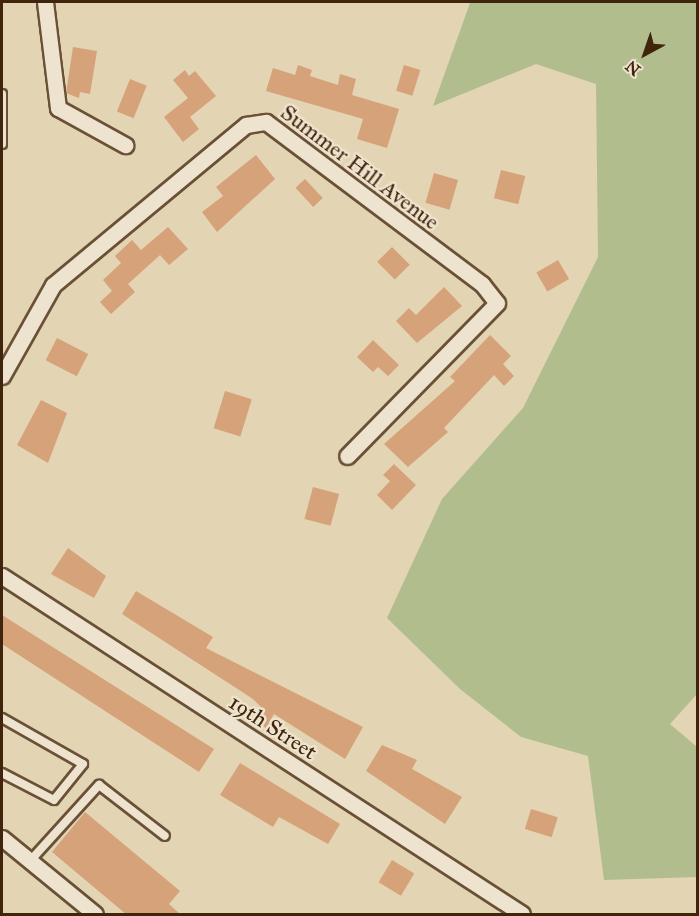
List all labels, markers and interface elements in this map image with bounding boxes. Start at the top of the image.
north arrow [615,24,675,84]
text: N [622,57,644,80]
street label: Summer Hill Avenue [276,99,444,235]
street label: 19th Street [224,689,322,765]

